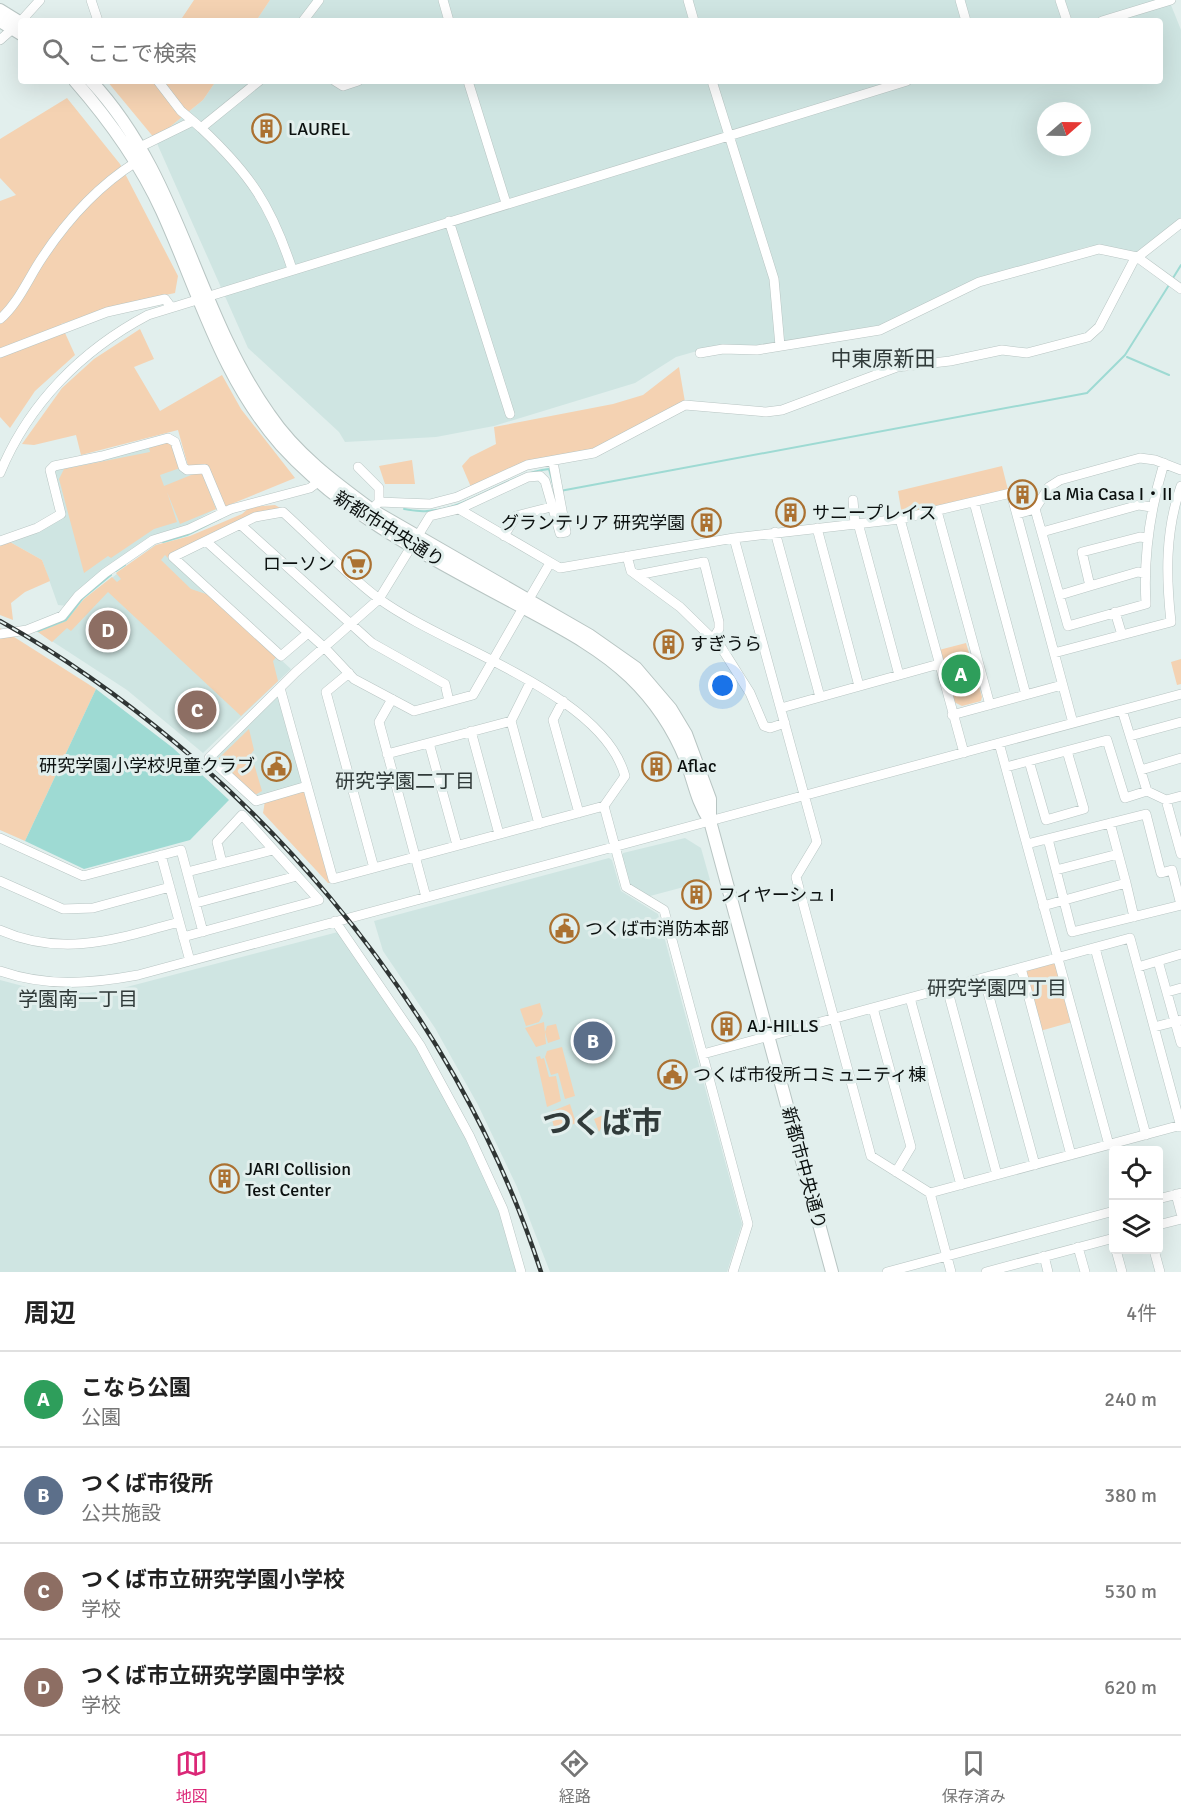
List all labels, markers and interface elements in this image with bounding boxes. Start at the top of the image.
search box [18,18,1163,84]
icon: search [39,35,72,68]
text: ここで検索 [87,40,197,67]
north arrow [1037,102,1091,156]
building icon: LAUREL [251,113,283,145]
place label: LAUREL [288,118,350,140]
district label: 中東原新田 [831,346,936,372]
building icon: La Mia Casa I・II [1006,478,1038,510]
place label: La Mia Casa I・II [1043,483,1172,505]
street label: 新都市中央通り [330,486,448,572]
building icon: サニープレイス [775,497,807,529]
place label: サニープレイス [812,502,936,524]
building icon: グランテリア 研究学園 [690,507,722,539]
place label: グランテリア 研究学園 [501,512,685,534]
supermarket icon: ローソン [340,548,372,580]
place label: ローソン [263,553,335,575]
pin: D [88,608,128,652]
building icon: すぎうら [653,628,685,660]
place label: すぎうら [690,633,762,655]
pin: A [942,652,980,696]
your location [708,671,737,700]
pin: C [178,688,216,732]
public building icon: 研究学園小学校児童クラブ [260,750,292,782]
building icon: Aflac [640,750,672,782]
place label: 研究学園小学校児童クラブ [39,755,255,777]
place label: Aflac [677,755,716,777]
district label: 研究学園二丁目 [335,769,475,794]
building icon: フィヤーシュ I [681,879,713,911]
place label: フィヤーシュ I [718,884,835,906]
public building icon: つくば市消防本部 [548,913,580,945]
place label: つくば市消防本部 [585,918,729,940]
district label: 研究学園四丁目 [927,976,1067,1001]
district label: 学園南一丁目 [18,987,138,1012]
building icon: AJ-HILLS [710,1010,742,1042]
place label: AJ-HILLS [747,1015,819,1037]
pin: B [574,1018,612,1064]
public building icon: つくば市役所コミュニティ棟 [656,1059,688,1091]
place label: つくば市役所コミュニティ棟 [693,1064,926,1086]
street label: 新都市中央通り [777,1104,831,1232]
district label: つくば市 [542,1105,662,1142]
map controls [1109,1146,1163,1254]
button: locate [1109,1146,1163,1200]
place label: JARI Collision Test Center [245,1158,351,1201]
building icon: JARI Collision Test Center [208,1163,240,1195]
button: layers [1109,1200,1163,1254]
text: 周辺 [24,1298,76,1330]
text: 4件 [1126,1301,1157,1326]
text: こなら公園 [81,1374,191,1401]
text: A [37,1387,50,1412]
text: 240 m [1104,1387,1157,1412]
text: 公園 [81,1405,121,1430]
text: つくば市役所 [81,1470,213,1497]
text: B [37,1483,50,1508]
text: 380 m [1104,1483,1157,1508]
text: 公共施設 [81,1501,161,1526]
text: つくば市立研究学園小学校 [81,1566,345,1593]
text: C [37,1579,50,1604]
text: 530 m [1104,1579,1157,1604]
text: 学校 [81,1597,121,1622]
text: つくば市立研究学園中学校 [81,1662,345,1689]
text: D [37,1675,50,1700]
text: 620 m [1104,1675,1157,1700]
text: 学校 [81,1693,121,1718]
tab: 地図 [175,1747,208,1807]
tab: 経路 [558,1747,591,1807]
tab: 保存済み [942,1747,1006,1807]

